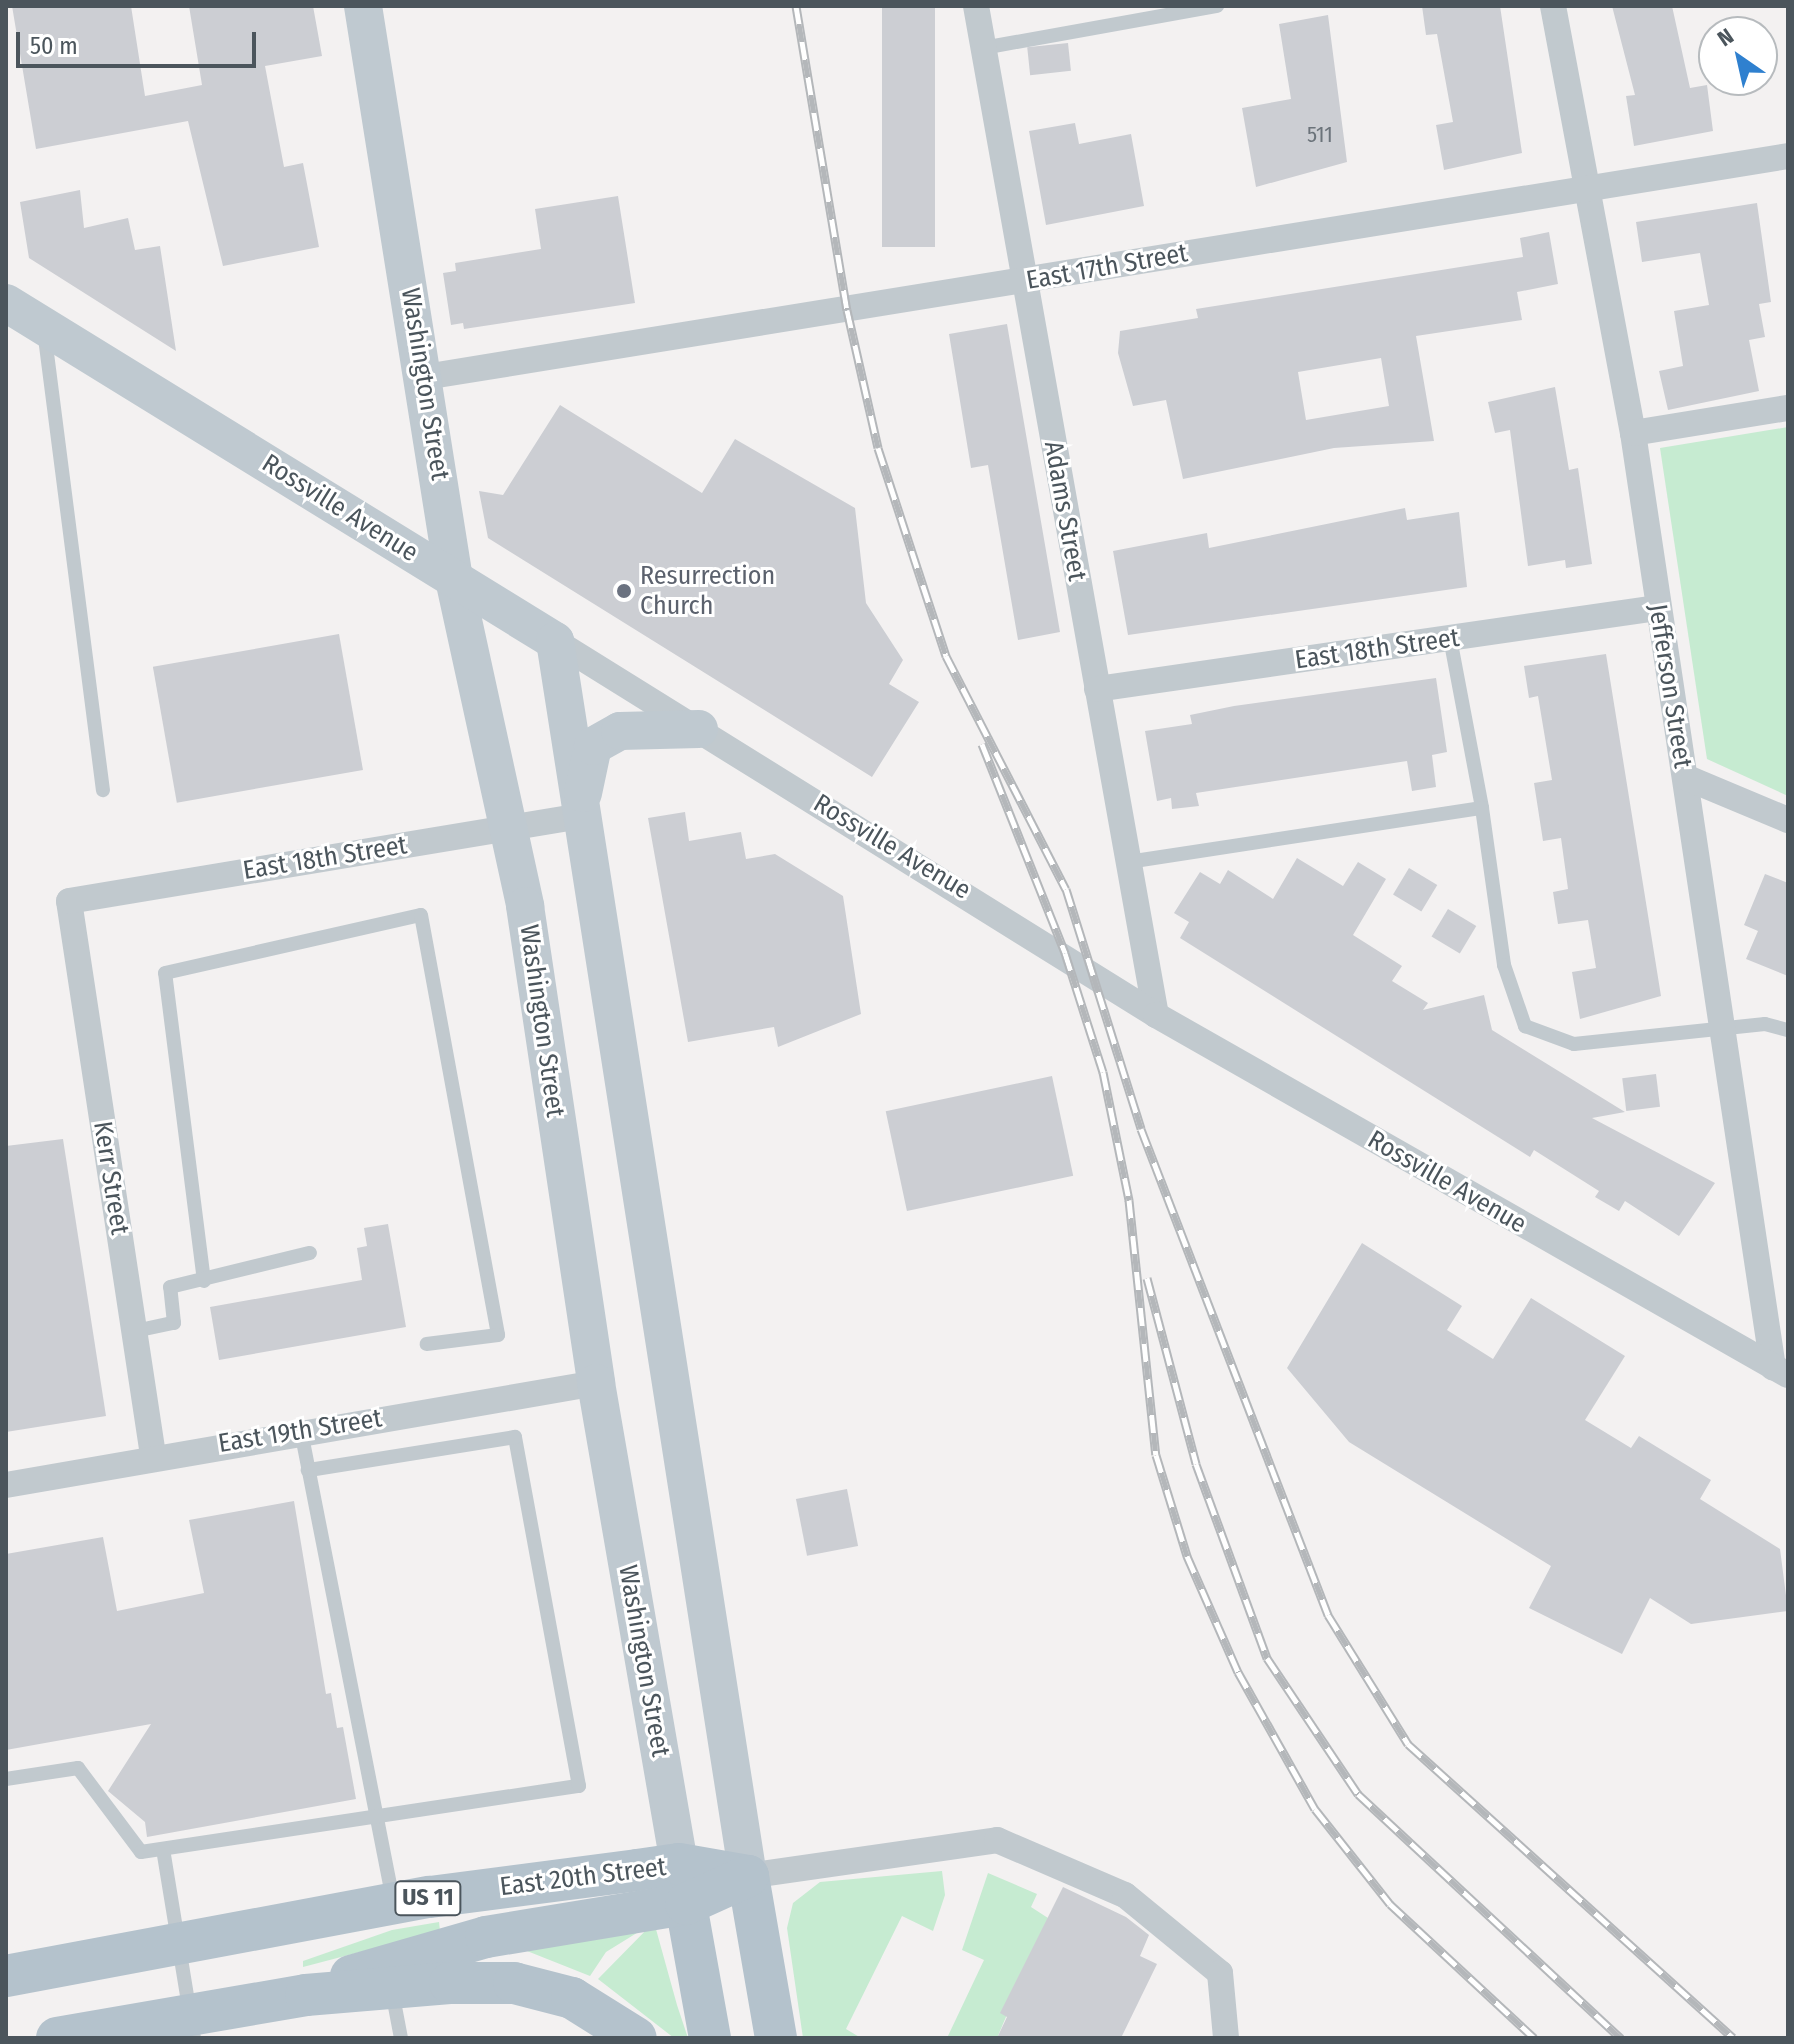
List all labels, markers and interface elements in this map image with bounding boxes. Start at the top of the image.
scale bar [20,16,260,66]
north arrow [1698,16,1778,96]
text: N [1712,22,1738,52]
text: 50 m [30,32,78,60]
house number: 511 [1307,122,1333,148]
street label: East 17th Street [1024,237,1190,297]
street label: Washington Street [394,286,456,482]
street label: Adams Street [1037,439,1093,583]
street label: Rossville Avenue [256,448,424,568]
place label: Resurrection Church [640,560,775,622]
marker: Resurrection Church [615,582,633,600]
street label: Jefferson Street [1642,602,1698,770]
street label: East 18th Street [1293,622,1461,676]
street label: Rossville Avenue [808,788,976,906]
street label: East 18th Street [241,830,409,886]
street label: Washington Street [513,923,571,1119]
street label: Kerr Street [87,1119,135,1237]
street label: Rossville Avenue [1362,1124,1532,1240]
street label: East 19th Street [216,1403,384,1459]
street label: Washington Street [612,1563,676,1759]
street label: East 20th Street [498,1851,668,1903]
road number: US 11 [394,1878,462,1918]

